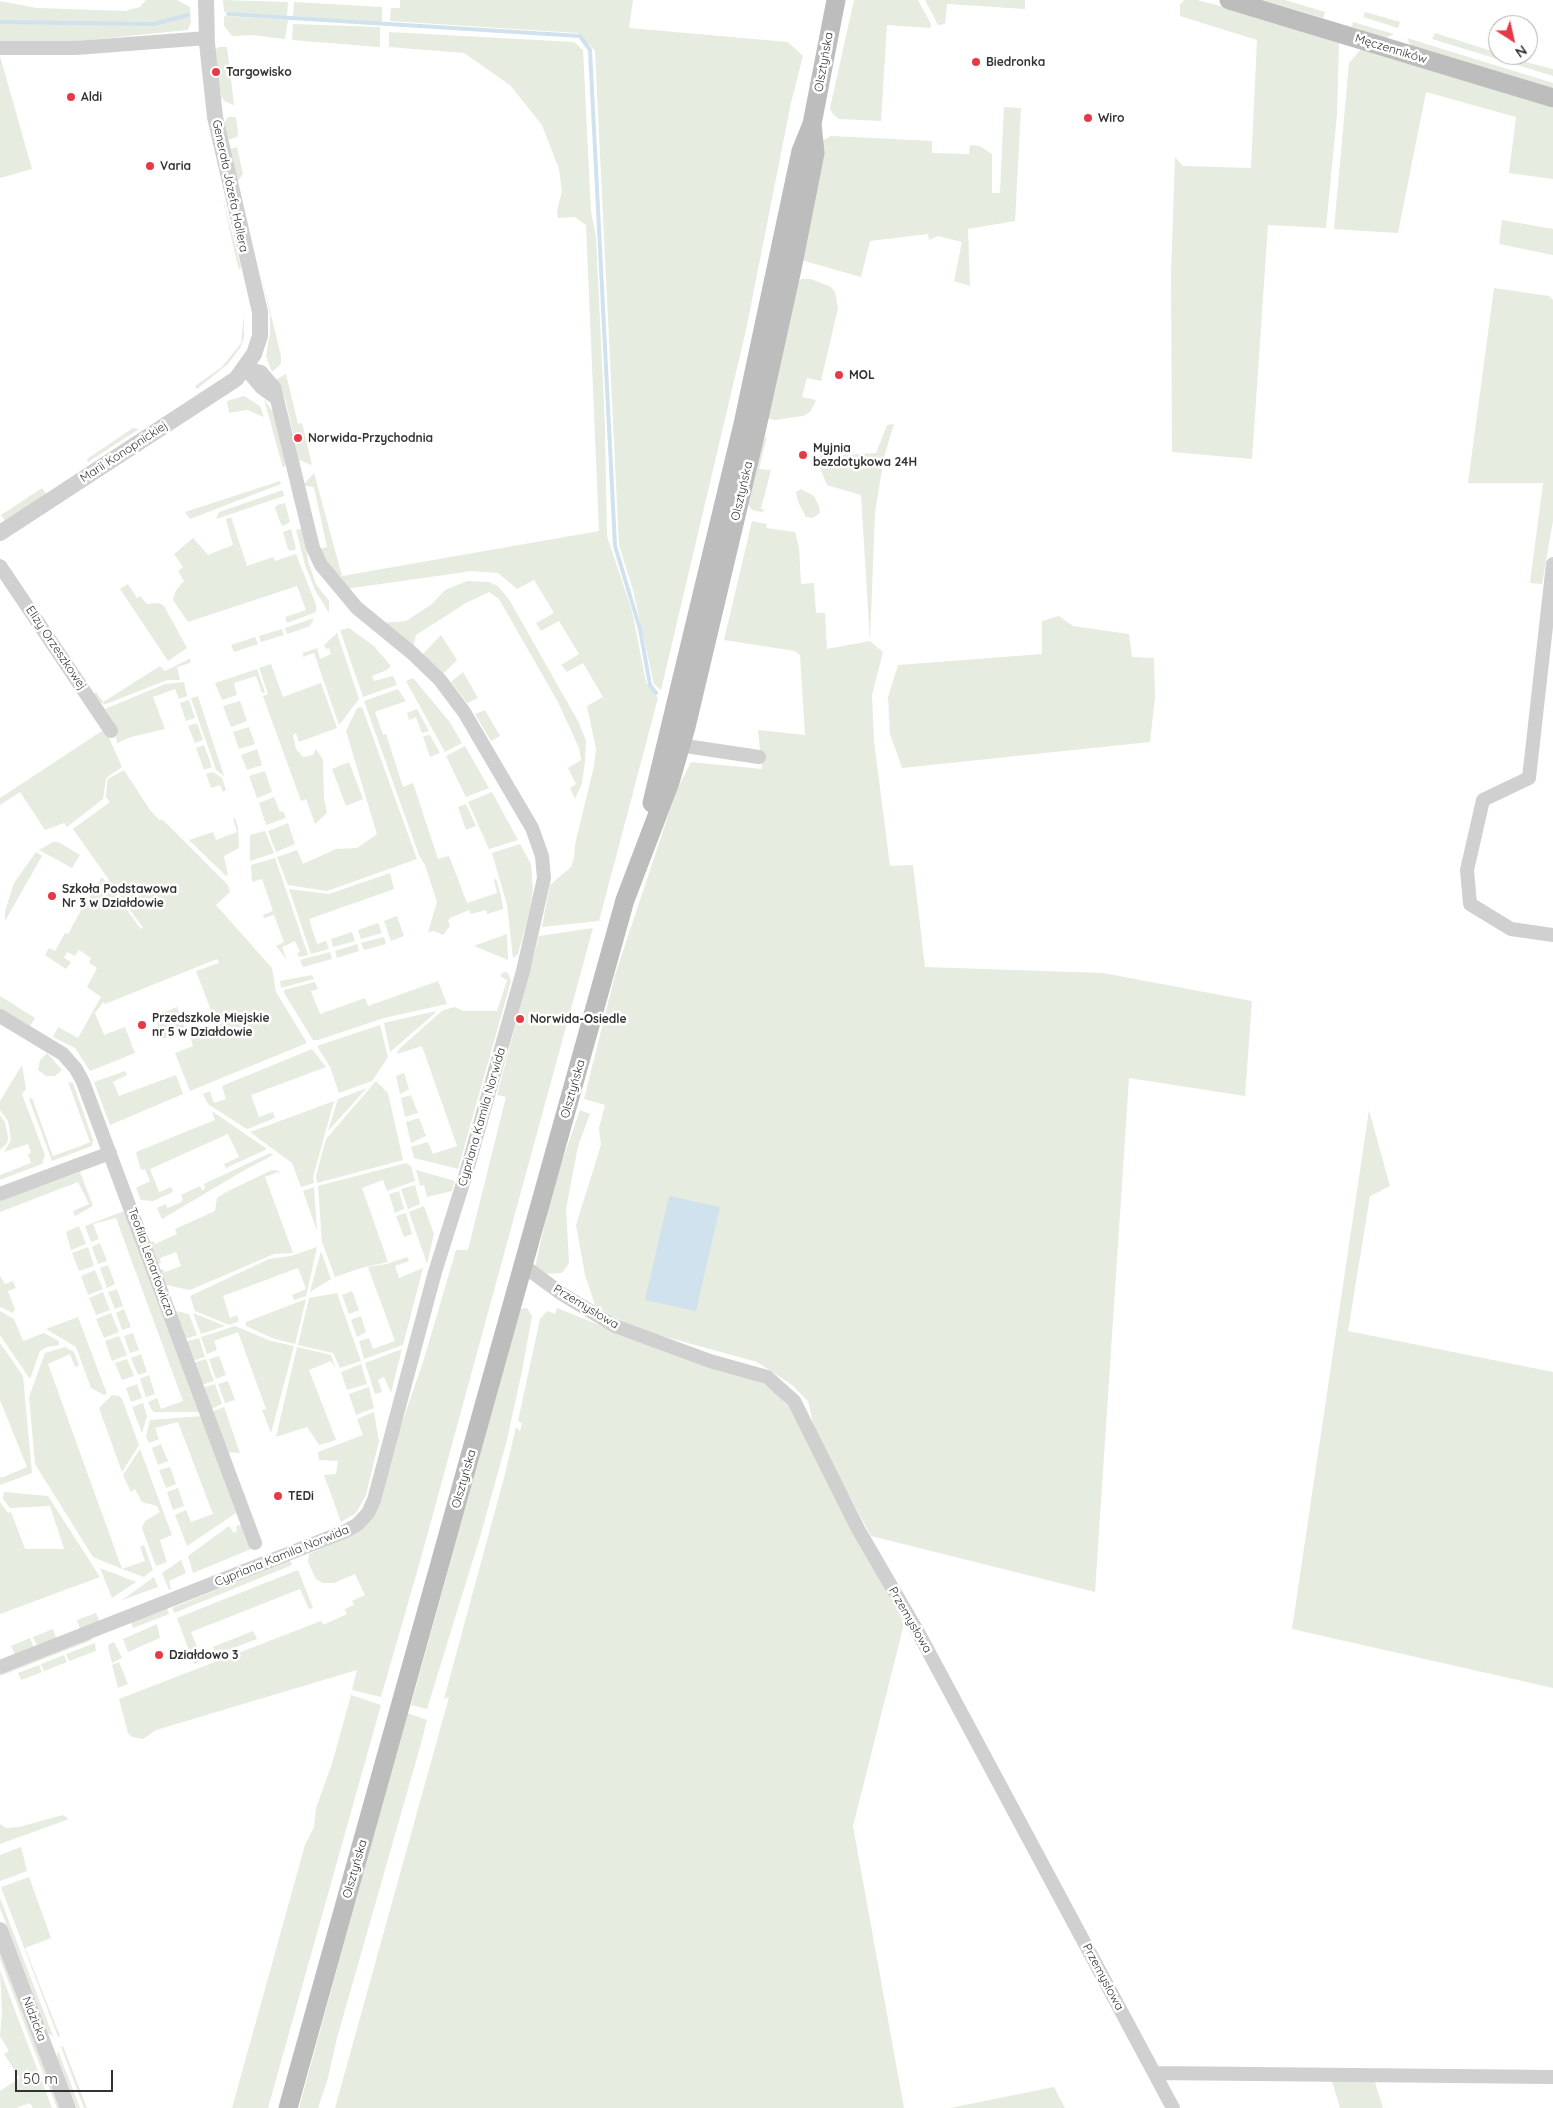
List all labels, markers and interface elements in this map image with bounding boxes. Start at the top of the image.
north arrow [1488,15,1538,65]
street label: Olsztyńska [812,31,836,93]
street label: Męczenników [1353,31,1429,67]
text: N [1512,41,1530,62]
place label: Biedronka [986,55,1045,69]
marker: Biedronka [970,56,982,68]
place label: Targowisko [226,65,292,79]
marker: Targowisko [210,66,222,78]
place label: Aldi [81,90,102,104]
marker: Aldi [65,91,77,103]
place label: Wiro [1098,111,1125,125]
marker: Wiro [1082,112,1094,124]
street label: Generała Józefa Hallera [209,118,251,254]
place label: Varia [160,159,191,173]
marker: Varia [144,160,156,172]
place label: MOL [849,368,875,382]
marker: MOL [833,369,845,381]
street label: Marii Konopnickiej [78,418,170,486]
place label: Norwida-Przychodnia [308,431,433,445]
marker: Norwida-Przychodnia [292,432,304,444]
place label: Myjnia bezdotykowa 24H [813,441,917,469]
marker: Myjnia bezdotykowa 24H [797,449,809,461]
street label: Olsztyńska [728,460,756,522]
street label: Elizy Orzeszkowej [23,603,89,693]
place label: Szkoła Podstawowa Nr 3 w Działdowie [62,882,177,910]
marker: Szkoła Podstawowa Nr 3 w Działdowie [46,890,58,902]
place label: Przedszkole Miejskie nr 5 w Działdowie [152,1011,270,1039]
place label: Norwida-Osiedle [530,1012,627,1026]
marker: Norwida-Osiedle [514,1013,526,1025]
marker: Przedszkole Miejskie nr 5 w Działdowie [136,1019,148,1031]
street label: Cypriana Kamila Norwida [455,1046,509,1188]
street label: Olsztyńska [558,1058,588,1120]
street label: Teofila Lenartowicza [125,1206,177,1318]
street label: Przemysłowa [551,1282,621,1332]
street label: Olsztyńska [449,1448,479,1510]
place label: TEDi [288,1489,314,1503]
marker: TEDi [272,1490,284,1502]
street label: Cypriana Kamila Norwida [213,1522,351,1590]
street label: Przemysłowa [885,1584,935,1656]
place label: Działdowo 3 [169,1648,239,1662]
marker: Działdowo 3 [153,1649,165,1661]
street label: Olsztyńska [340,1838,370,1900]
street label: Przemysłowa [1079,1941,1127,2013]
street label: Nidzicka [19,1995,49,2043]
scale bar [18,2060,115,2092]
text: 50 m [23,2069,58,2088]

